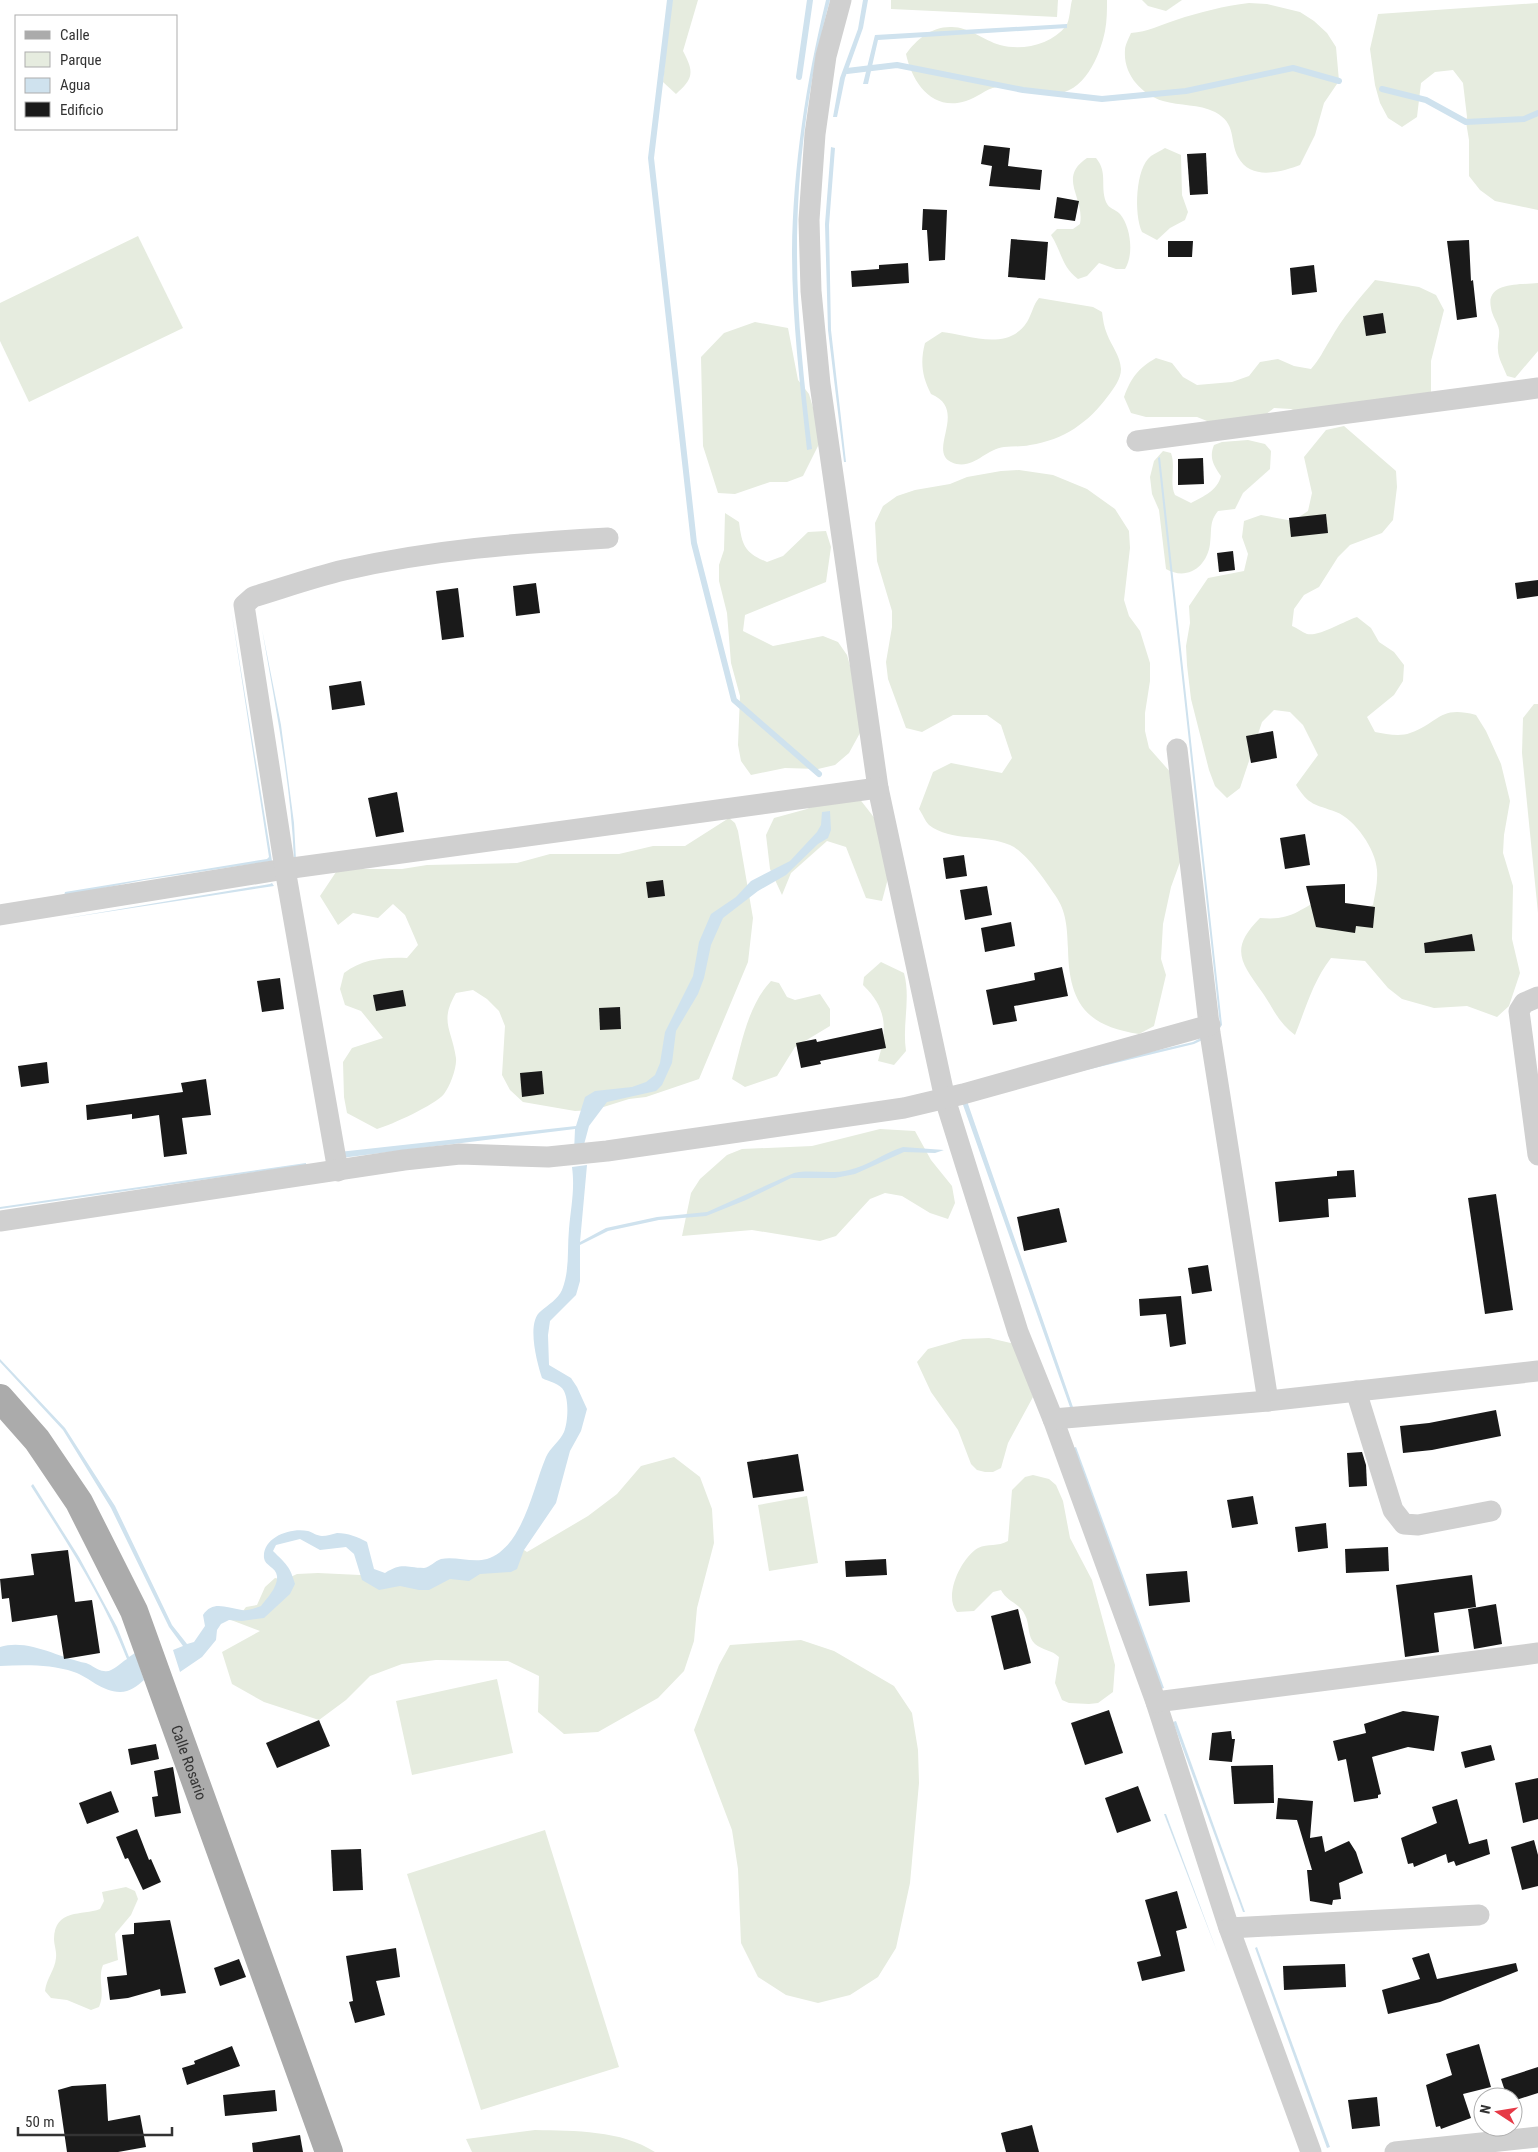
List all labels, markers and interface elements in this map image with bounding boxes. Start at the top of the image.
legend [15,15,178,130]
text: Calle [60,26,90,44]
text: Parque [60,51,102,69]
text: Agua [60,76,90,94]
text: Edificio [60,101,103,119]
street label: Calle Rosario [167,1723,210,1802]
north arrow [1473,2087,1523,2137]
text: N [1477,2103,1494,2115]
scale bar [18,2104,171,2136]
text: 50 m [25,2113,55,2131]

